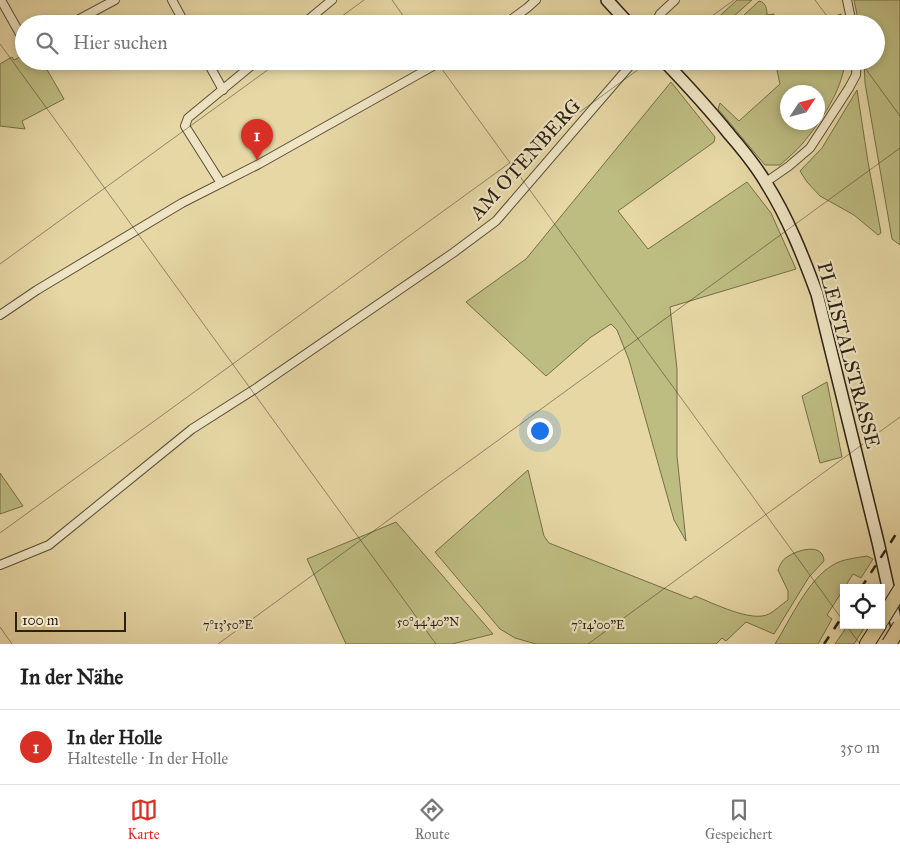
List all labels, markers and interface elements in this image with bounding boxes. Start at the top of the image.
search box [15,15,885,70]
icon: search [33,29,61,57]
text: Hier suchen [73,31,167,54]
north arrow [780,85,825,130]
street label: AM OTENBERG [464,94,586,225]
pin: 1 [241,119,273,160]
street label: PLEISTALSTRASSE [813,259,885,451]
your location [527,418,553,444]
map controls [840,584,885,629]
button: locate [840,584,885,629]
scale bar [15,609,126,632]
text: 100 m [22,612,59,629]
text: 50°44'40"N [397,615,459,629]
text: 7°13'50"E [203,618,253,632]
text: 7°14'00"E [571,618,625,632]
text: In der Nähe [20,664,123,690]
text: In der Holle [67,726,162,749]
text: 1 [33,738,39,757]
text: 350 m [840,738,880,757]
text: Haltestelle · In der Holle [67,749,228,768]
tab: Karte [128,796,159,843]
tab: Route [415,796,450,843]
tab: Gespeichert [705,796,772,843]

